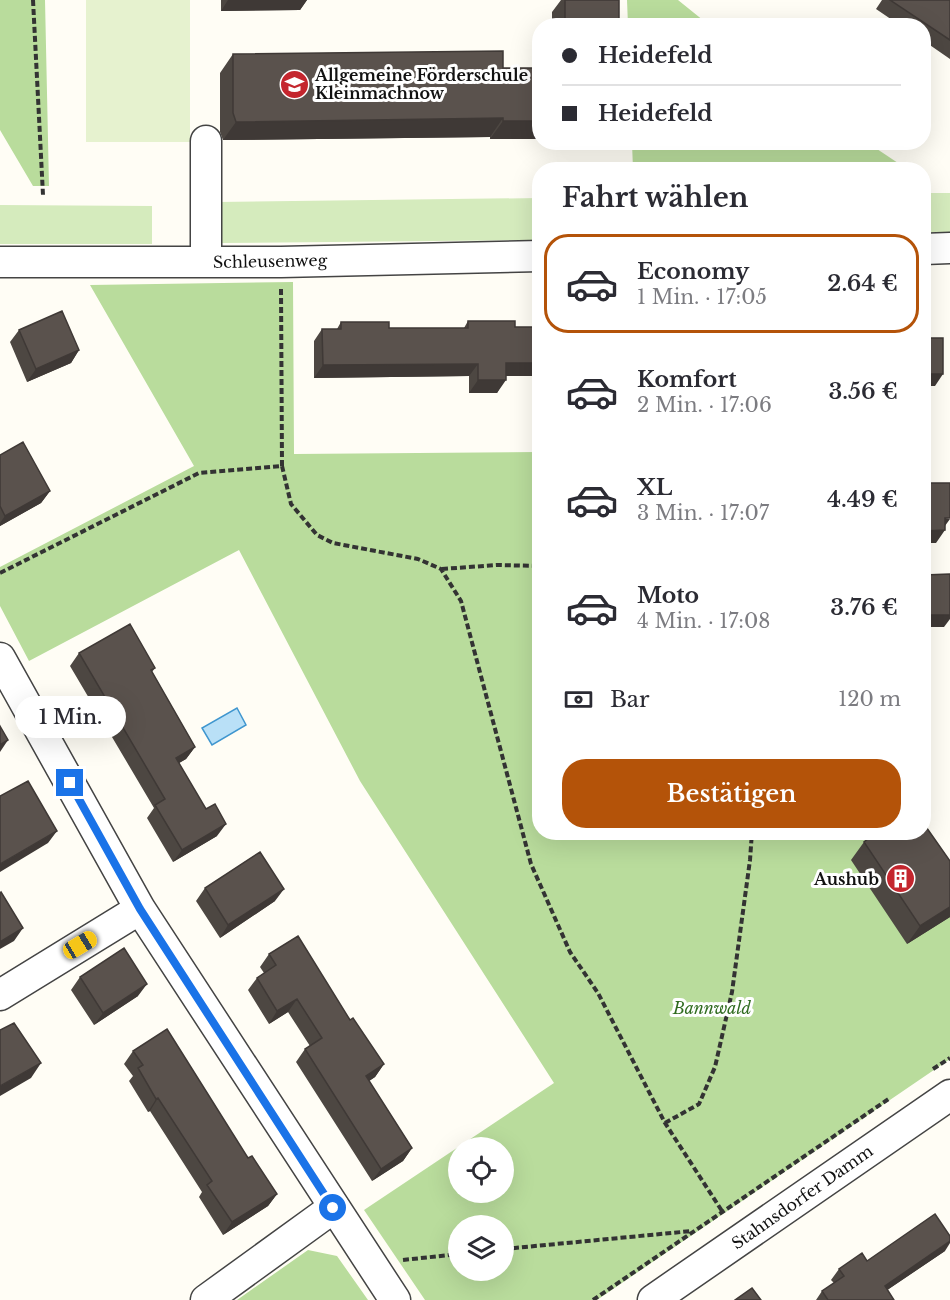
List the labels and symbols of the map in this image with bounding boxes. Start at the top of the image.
place label: Allgemeine Förderschule Kleinmachnow [314,65,528,103]
school or university icon: Allgemeine Förderschule Kleinmachnow [278,68,310,100]
street label: Schleusenweg [213,250,328,272]
callout: 1 Min. [14,696,125,738]
route end [56,769,83,796]
building icon: Aushub [884,863,916,895]
place label: Aushub [813,869,879,889]
car [60,928,100,962]
park label: Bannwald [672,998,751,1018]
street label: Stahnsdorfer Damm [727,1141,877,1253]
route start [319,1194,346,1221]

